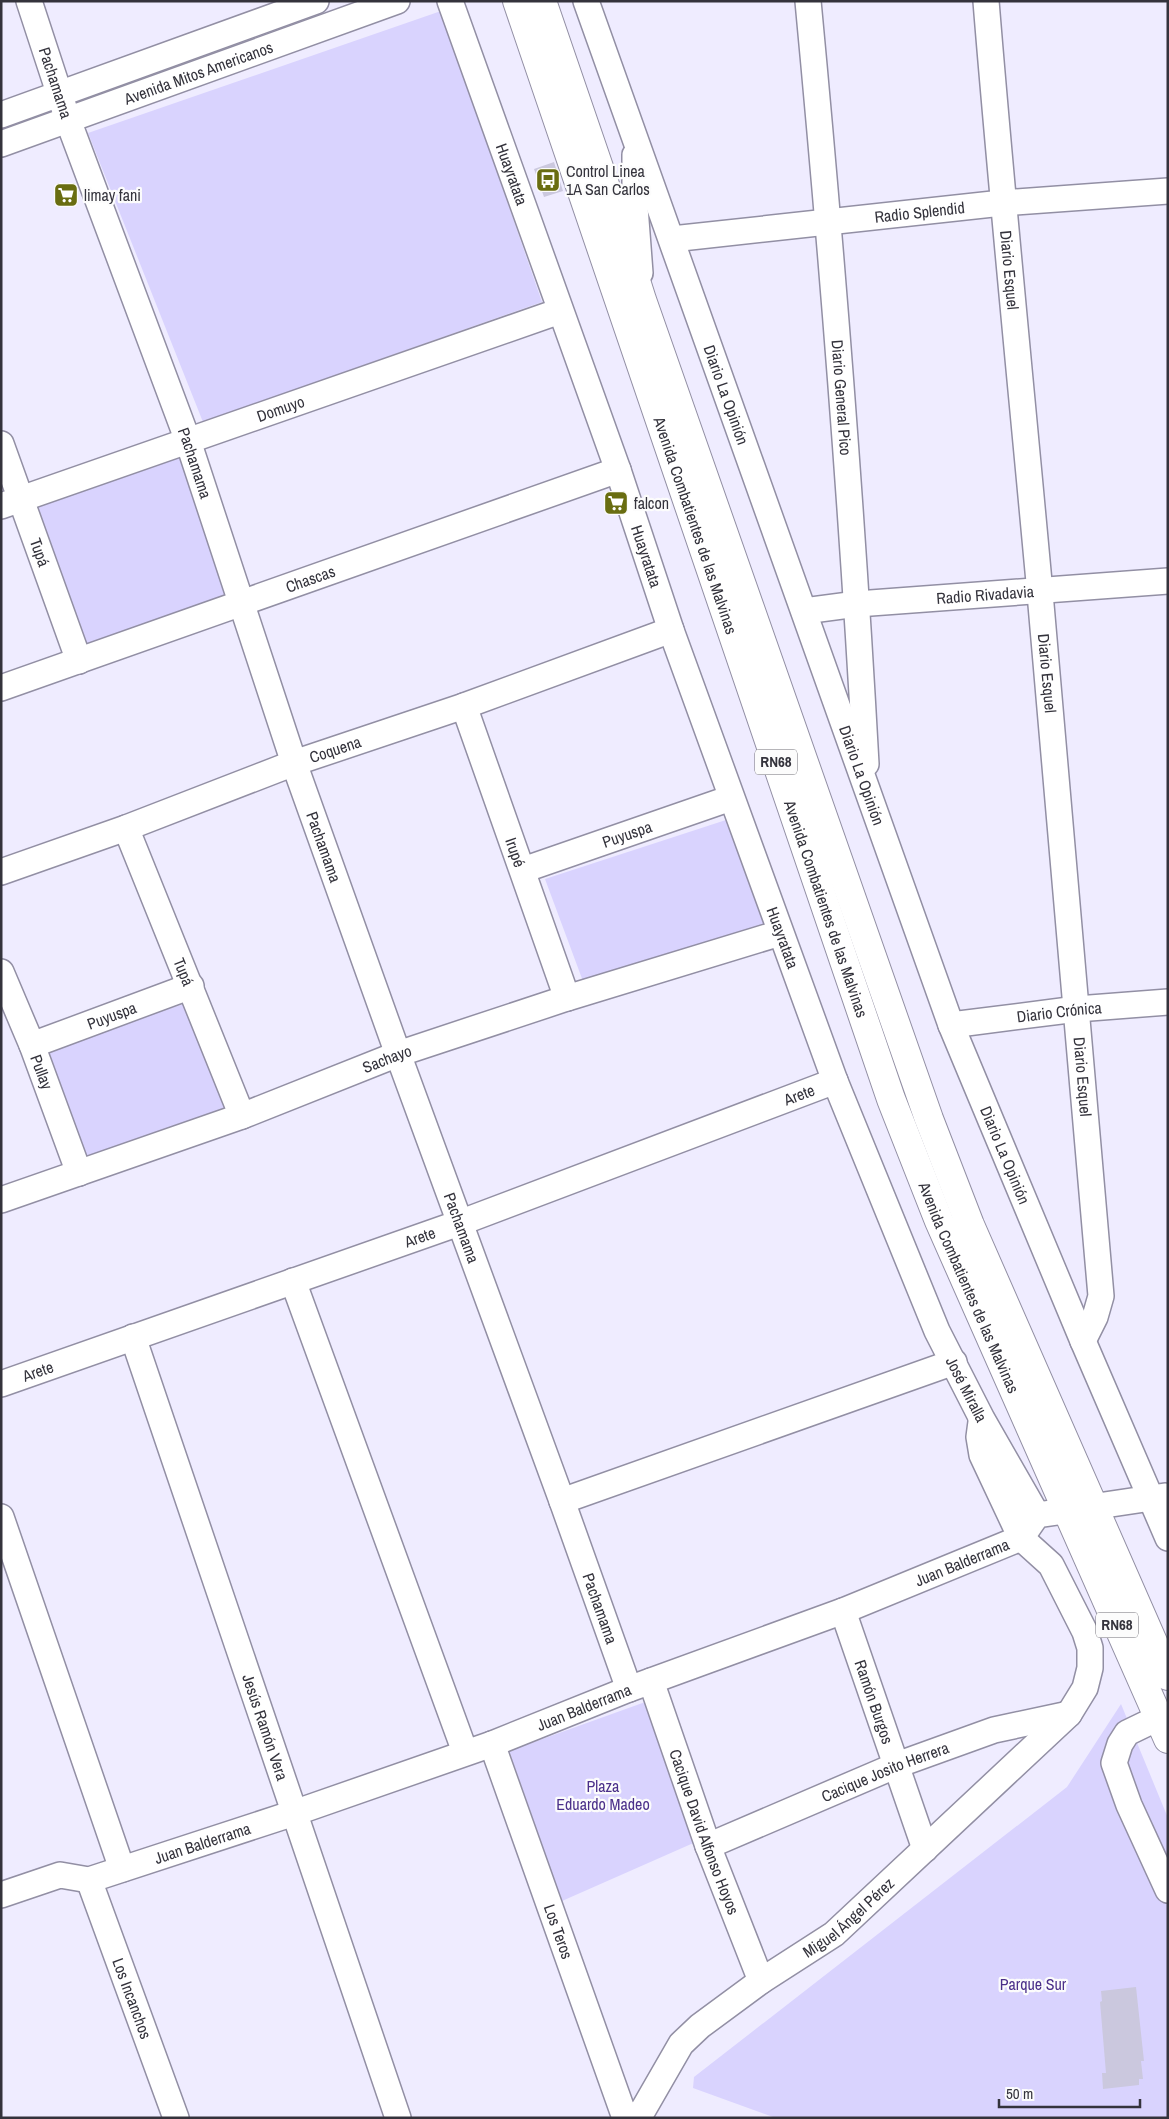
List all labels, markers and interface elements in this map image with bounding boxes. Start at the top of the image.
street label: Avenida Mitos Americanos [120,36,276,110]
street label: Pachamama [34,44,78,122]
street label: Huayratata [491,140,533,209]
place label: Control Linea 1A San Carlos [566,160,650,200]
bus stop icon: Control Linea 1A San Carlos [535,167,561,193]
supermarket icon: limay fani [53,182,79,208]
place label: limay fani [84,184,141,206]
street label: Radio Splendid [873,196,966,228]
street label: Diario Esquel [995,229,1024,311]
street label: Diario General Pico [826,339,857,456]
street label: Diario La Opinión [698,342,754,448]
street label: Domuyo [254,390,307,427]
street label: Avenida Combatientes de las Malvinas [648,413,743,637]
street label: Pachamama [173,424,217,502]
supermarket icon: falcon [603,490,629,516]
place label: falcon [634,492,669,514]
street label: Huayratata [626,522,667,591]
street label: Tupá [25,535,55,570]
street label: Chascas [283,560,338,598]
street label: Radio Rivadavia [936,580,1035,609]
street label: Diario Esquel [1033,633,1062,714]
street label: Diario La Opinión [834,722,890,828]
street label: Coquena [306,730,365,768]
road number: RN68 [755,750,797,774]
street label: Avenida Combatientes de las Malvinas [779,796,873,1020]
street label: Pachamama [301,808,347,886]
street label: Puyuspa [599,815,655,853]
street label: Irupé [500,834,531,870]
street label: Huayratata [762,904,804,972]
street label: Tupá [168,954,200,990]
street label: Puyuspa [84,996,140,1035]
street label: Diario Crónica [1015,996,1103,1028]
street label: Diario Esquel [1069,1036,1097,1117]
street label: Sachayo [359,1039,414,1078]
street label: Pullay [25,1051,59,1093]
street label: Arete [780,1079,818,1111]
street label: Diario La Opinión [975,1103,1036,1207]
street label: Avenida Combatientes de las Malvinas [913,1178,1025,1397]
street label: Pachamama [439,1189,485,1267]
street label: Arete [400,1221,438,1253]
street label: José Miralla [941,1353,993,1426]
street label: Arete [18,1355,56,1387]
street label: Juan Balderrama [911,1533,1013,1591]
street label: Pachamama [578,1570,623,1647]
road number: RN68 [1096,1612,1138,1638]
street label: Ramón Burgos [850,1657,899,1747]
street label: Jesús Ramón Vera [237,1671,294,1784]
street label: Juan Balderrama [533,1678,635,1736]
street label: Cacique Josito Herrera [818,1736,952,1807]
street label: Cacique David Alfonso Hoyos [664,1746,745,1918]
park label: Plaza Eduardo Madeo [556,1775,650,1815]
street label: Juan Balderrama [151,1817,254,1869]
street label: Miguel Ángel Pérez [798,1872,899,1962]
street label: Los Teros [539,1901,579,1962]
street label: Los Incanchos [107,1955,157,2042]
park label: Parque Sur [1000,1973,1067,1995]
scale bar [999,2076,1140,2108]
text: 50 m [1006,2083,1033,2104]

